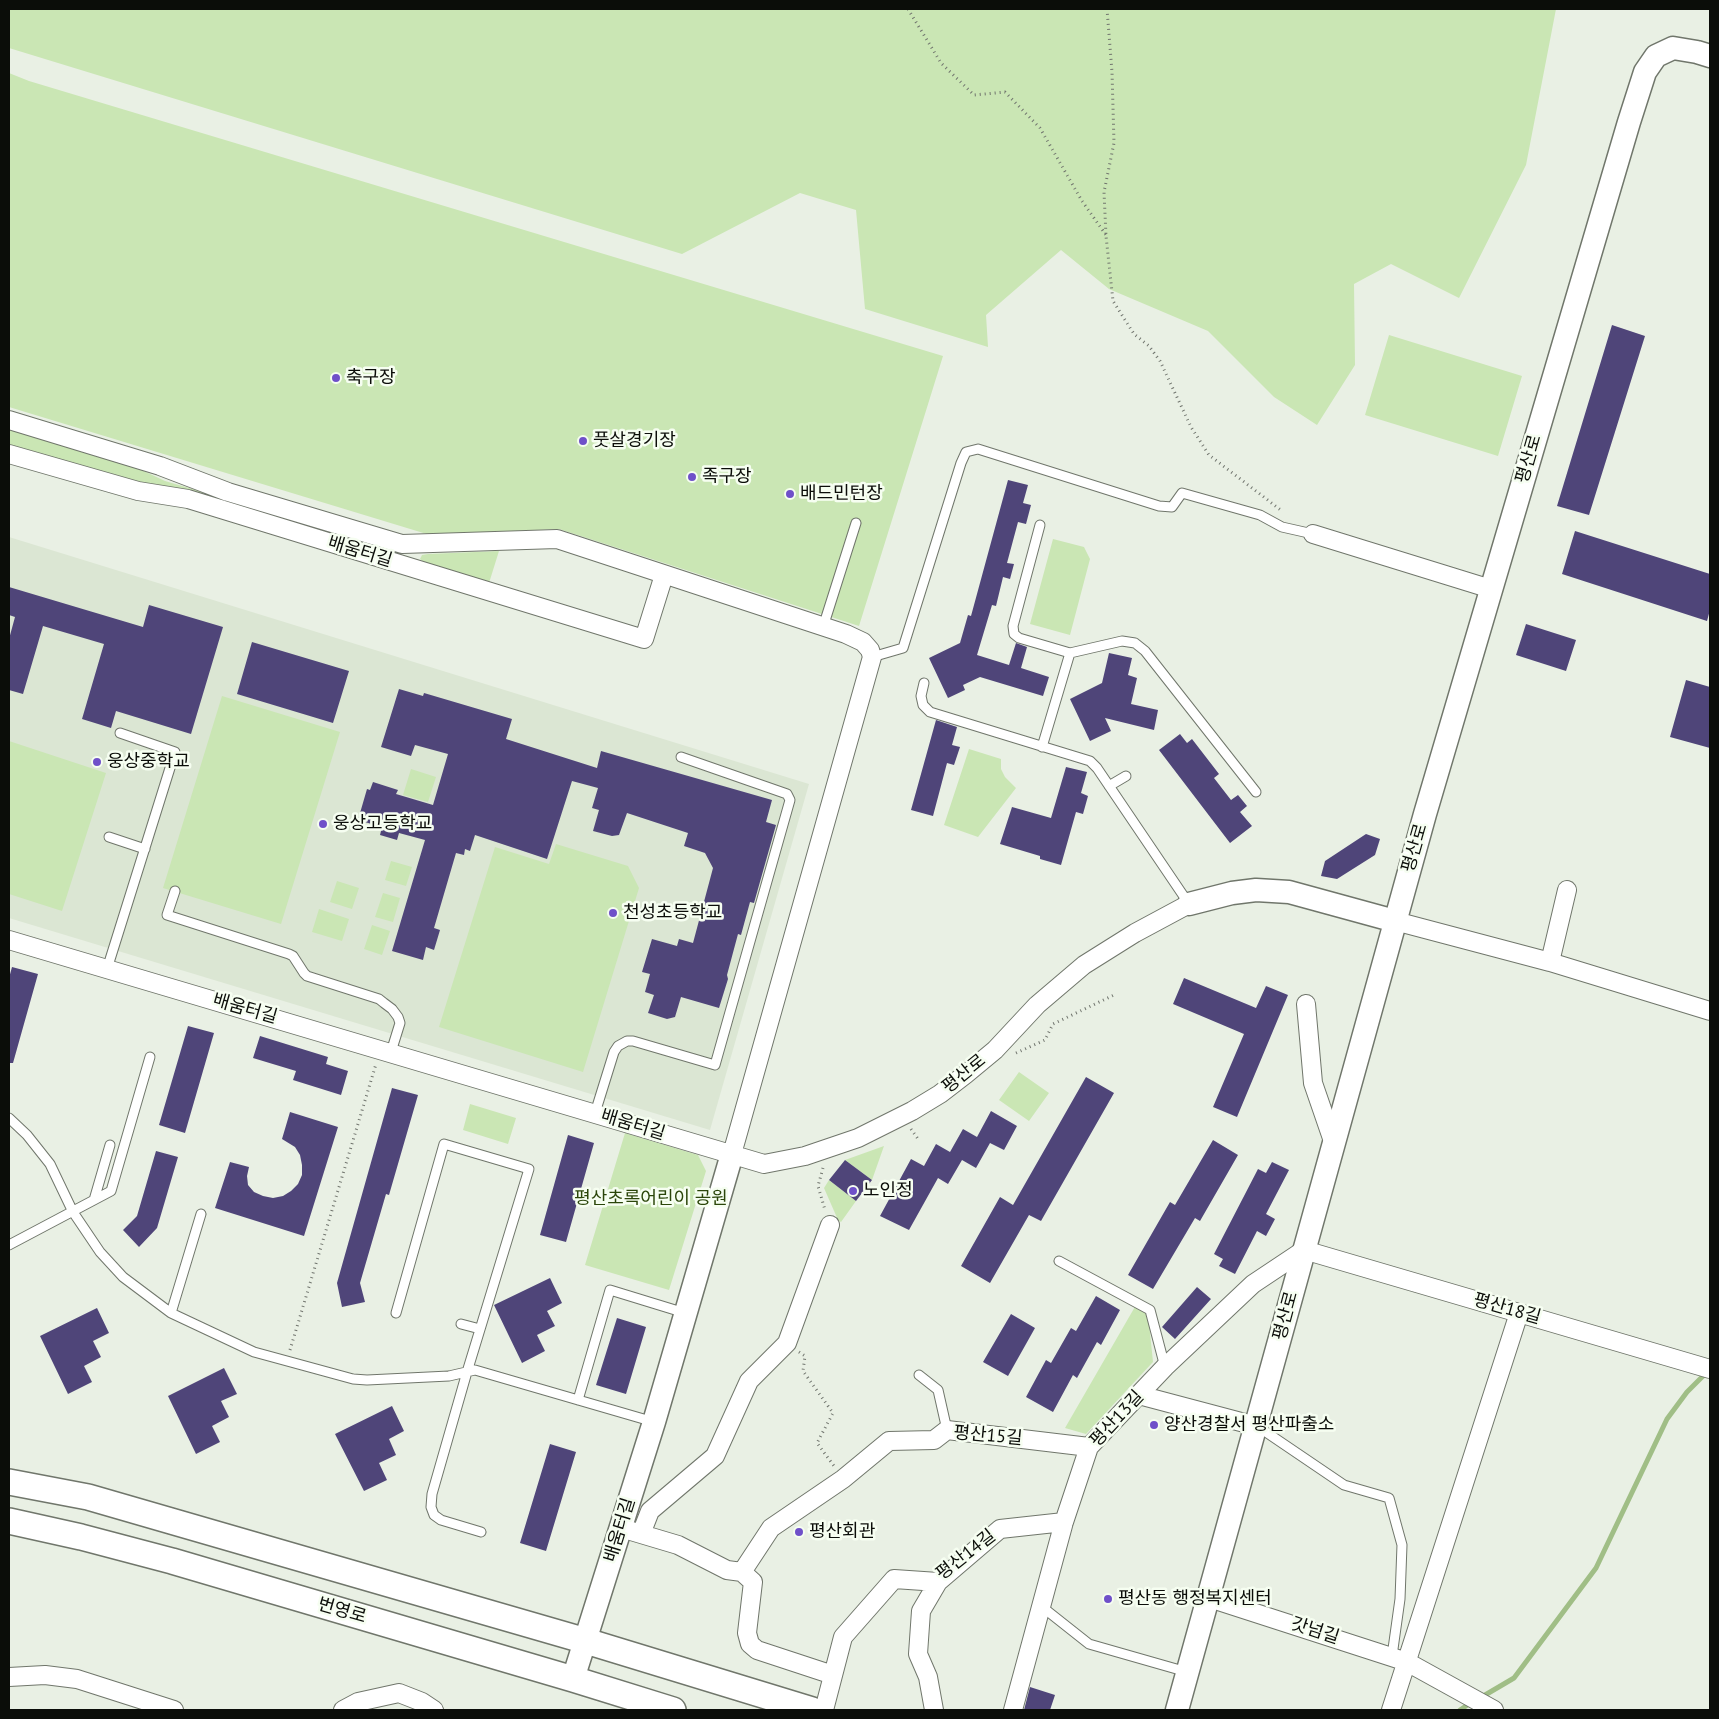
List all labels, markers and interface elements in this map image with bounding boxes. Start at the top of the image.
place label: 축구장 [346,367,396,389]
marker: 축구장 [330,372,342,384]
place label: 풋살경기장 [593,430,676,452]
street label: 평산로 [1512,432,1546,486]
marker: 풋살경기장 [577,435,589,447]
place label: 족구장 [702,466,752,488]
marker: 족구장 [686,471,698,483]
place label: 배드민턴장 [800,483,883,505]
marker: 배드민턴장 [784,488,796,500]
street label: 배움터길 [325,532,395,572]
place label: 웅상중학교 [107,751,190,773]
marker: 웅상중학교 [91,756,103,768]
place label: 웅상고등학교 [333,813,432,835]
marker: 웅상고등학교 [317,818,329,830]
street label: 평산로 [1398,821,1432,875]
place label: 천성초등학교 [623,902,722,924]
marker: 천성초등학교 [607,907,619,919]
street label: 배움터길 [210,989,280,1029]
street label: 평산로 [938,1050,990,1098]
street label: 배움터길 [598,1105,668,1145]
place label: 노인정 [863,1180,913,1202]
marker: 노인정 [847,1185,859,1197]
park label: 평산초록어린이 공원 [574,1188,728,1210]
street label: 평산로 [1269,1289,1303,1343]
street label: 평산18길 [1471,1289,1543,1329]
street label: 평산13길 [1085,1386,1149,1452]
place label: 양산경찰서 평산파출소 [1164,1414,1334,1436]
marker: 양산경찰서 평산파출소 [1148,1419,1160,1431]
street label: 평산15길 [953,1422,1023,1450]
street label: 배움터길 [600,1495,640,1565]
place label: 평산회관 [809,1521,875,1543]
street label: 평산14길 [932,1525,1000,1585]
marker: 평산회관 [793,1526,805,1538]
place label: 평산동 행정복지센터 [1118,1588,1272,1610]
marker: 평산동 행정복지센터 [1102,1593,1114,1605]
street label: 번영로 [315,1594,369,1628]
street label: 갓넘길 [1288,1613,1342,1649]

